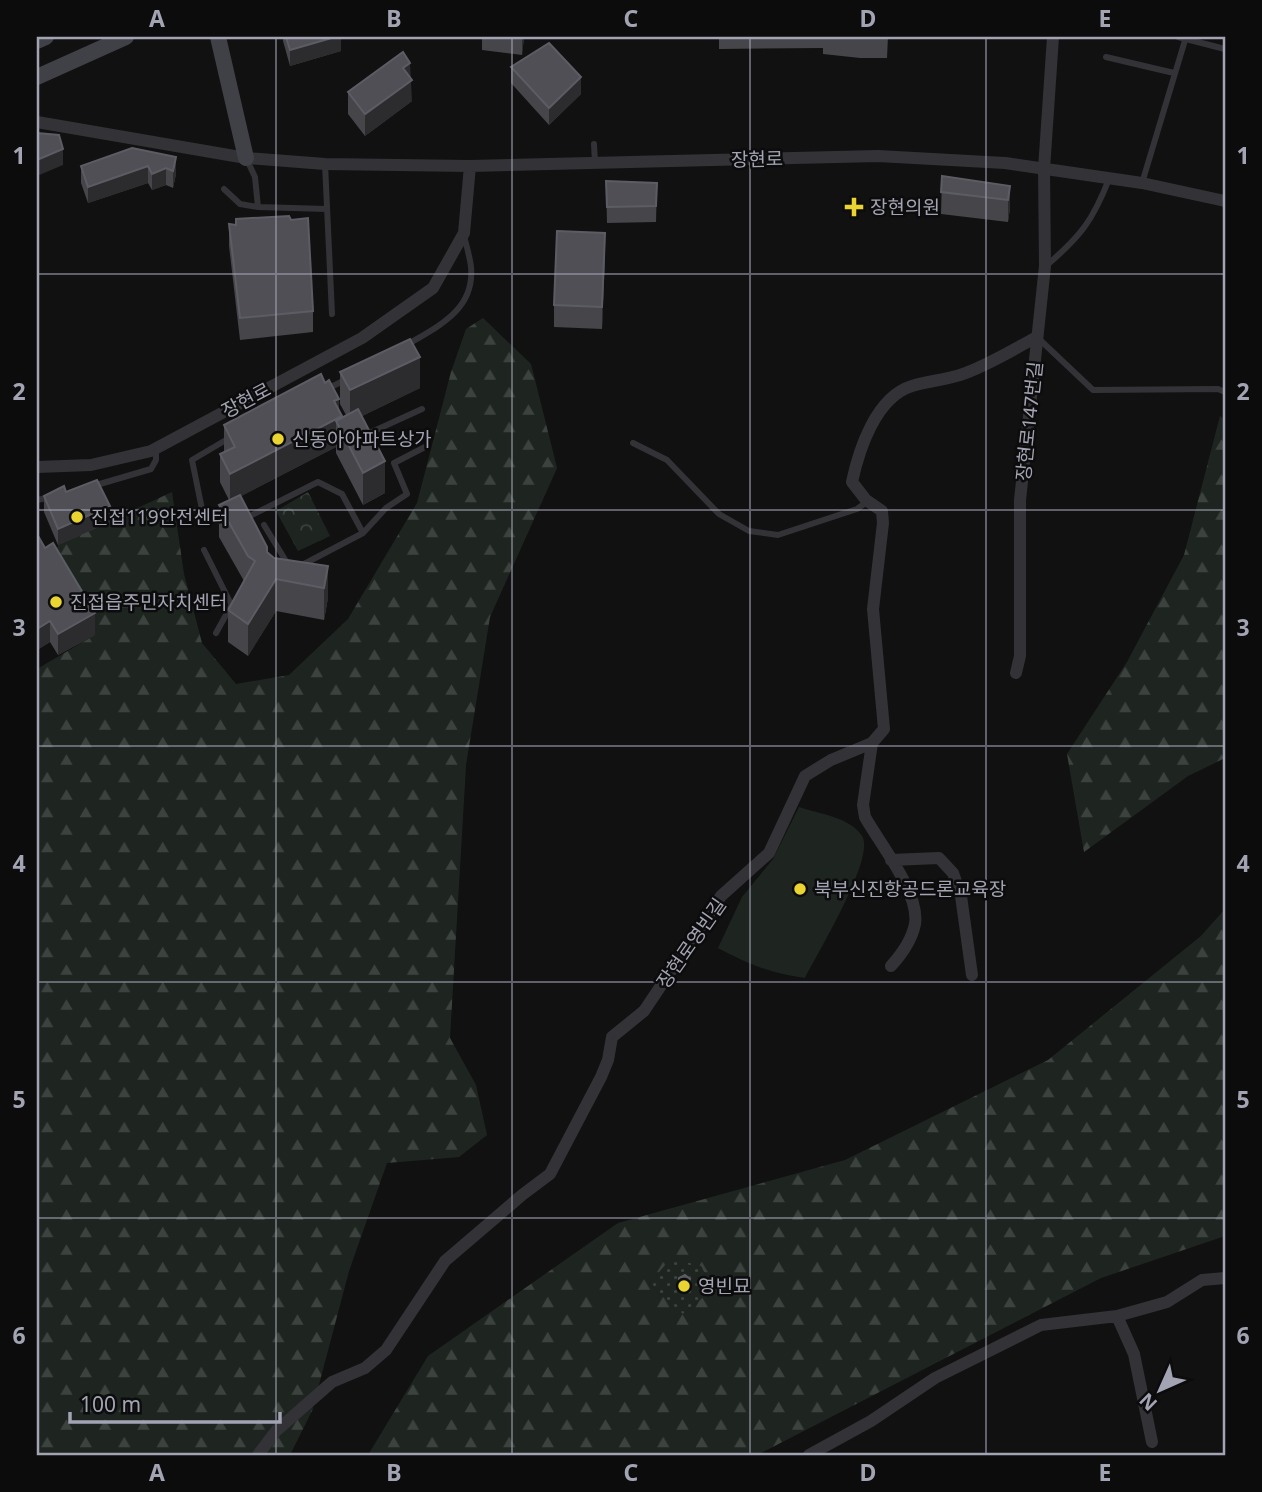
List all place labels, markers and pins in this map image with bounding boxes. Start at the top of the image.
place label: 장현의원 [870,194,940,220]
marker: 장현의원 [844,197,864,217]
place label: 신동아아파트상가 [292,426,432,452]
marker: 신동아아파트상가 [270,431,286,447]
place label: 진접119안전센터 [91,504,229,530]
marker: 진접119안전센터 [69,509,85,525]
place label: 진접읍주민자치센터 [70,589,227,615]
marker: 진접읍주민자치센터 [48,594,64,610]
place label: 북부신진항공드론교육장 [814,876,1006,902]
marker: 북부신진항공드론교육장 [792,881,808,897]
place label: 영빈묘 [698,1273,750,1299]
marker: 영빈묘 [676,1278,692,1294]

